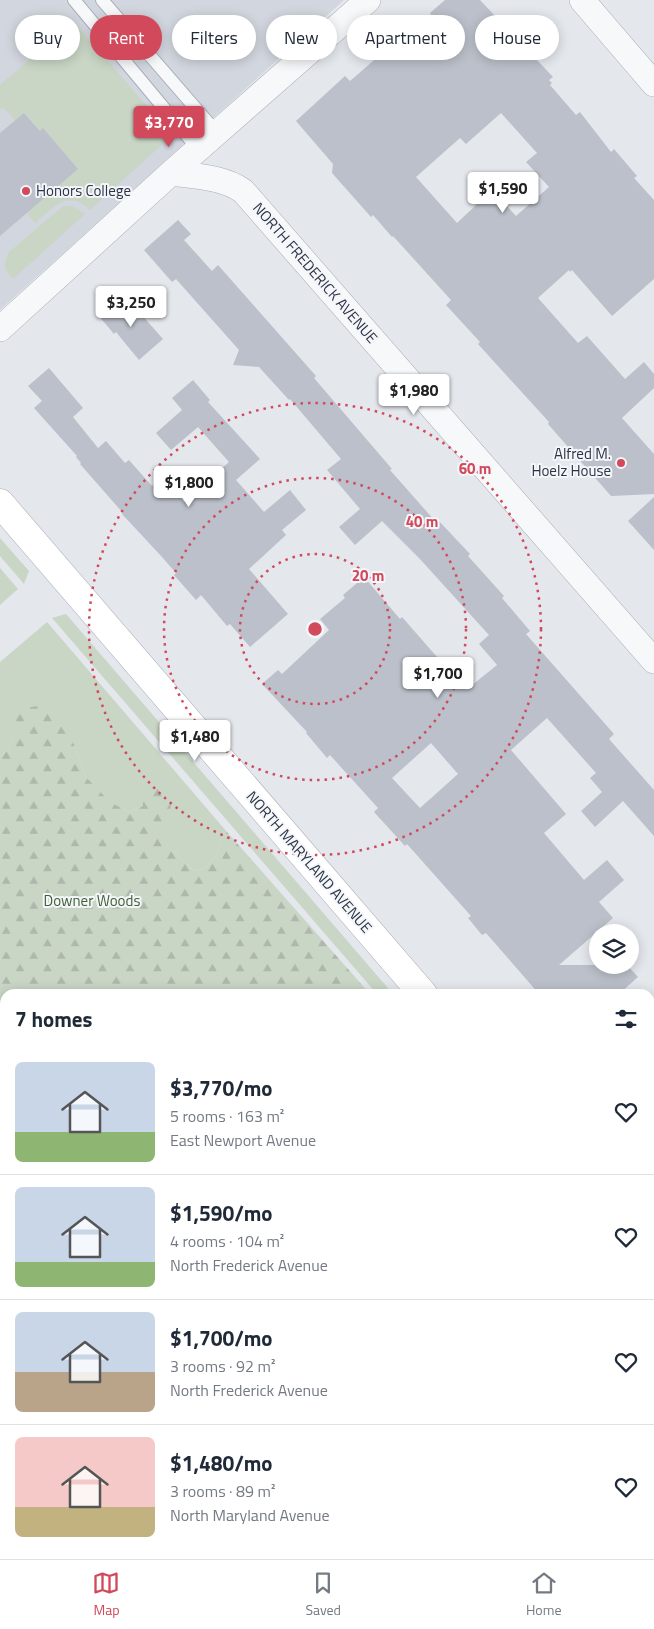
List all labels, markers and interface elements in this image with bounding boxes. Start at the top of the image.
chip: Buy [15,15,80,60]
chip: Rent [90,15,162,60]
chip: Filters [172,15,256,60]
chip: New [266,15,337,60]
chip: Apartment [347,15,465,60]
chip: House [475,15,559,60]
pin: $3,770 [128,106,210,148]
text: $3,770 [144,110,194,134]
pin: $1,590 [462,172,544,214]
text: $1,590 [478,176,528,200]
place label: Honors College [36,179,131,202]
marker: Honors College [20,185,32,197]
street label: NORTH FREDERICK AVENUE [248,197,383,348]
pin: $3,250 [90,286,172,328]
text: $3,250 [106,290,156,314]
pin: $1,980 [373,374,455,416]
text: $1,980 [389,378,439,402]
place label: Alfred M. Hoelz House [531,442,611,482]
text: 60 m [459,457,491,480]
marker: Alfred M. Hoelz House [615,457,627,469]
pin: $1,800 [148,466,230,508]
text: $1,800 [164,470,214,494]
text: 40 m [406,510,438,533]
text: 20 m [352,564,384,587]
centre of rings [306,620,324,638]
pin: $1,700 [397,656,479,699]
text: $1,700 [413,661,463,685]
pin: $1,480 [154,720,236,762]
text: $1,480 [170,724,220,748]
street label: NORTH MARYLAND AVENUE [241,785,378,938]
park label: Downer Woods [44,889,140,912]
map controls [589,924,639,974]
button: layers [589,924,639,974]
text: 7 homes [15,1003,92,1035]
icon: filters [612,1005,640,1033]
text: $3,770/mo [170,1072,272,1104]
icon: home [55,1082,115,1142]
icon: heart [612,1098,640,1126]
text: 5 rooms · 163 m² [170,1104,284,1128]
text: East Newport Avenue [170,1128,316,1152]
text: $1,590/mo [170,1197,272,1229]
icon: home [55,1207,115,1267]
icon: heart [612,1223,640,1251]
text: 4 rooms · 104 m² [170,1229,284,1253]
text: North Frederick Avenue [170,1253,328,1277]
text: $1,700/mo [170,1322,272,1354]
icon: home [55,1332,115,1392]
icon: heart [612,1348,640,1376]
text: 3 rooms · 92 m² [170,1354,275,1378]
text: North Frederick Avenue [170,1378,328,1402]
text: $1,480/mo [170,1447,272,1479]
icon: home [55,1457,115,1517]
icon: heart [612,1473,640,1501]
text: 3 rooms · 89 m² [170,1479,275,1503]
text: North Maryland Avenue [170,1503,330,1527]
tab: Map [92,1569,120,1620]
tab: Saved [305,1569,341,1620]
tab: Home [526,1569,562,1620]

